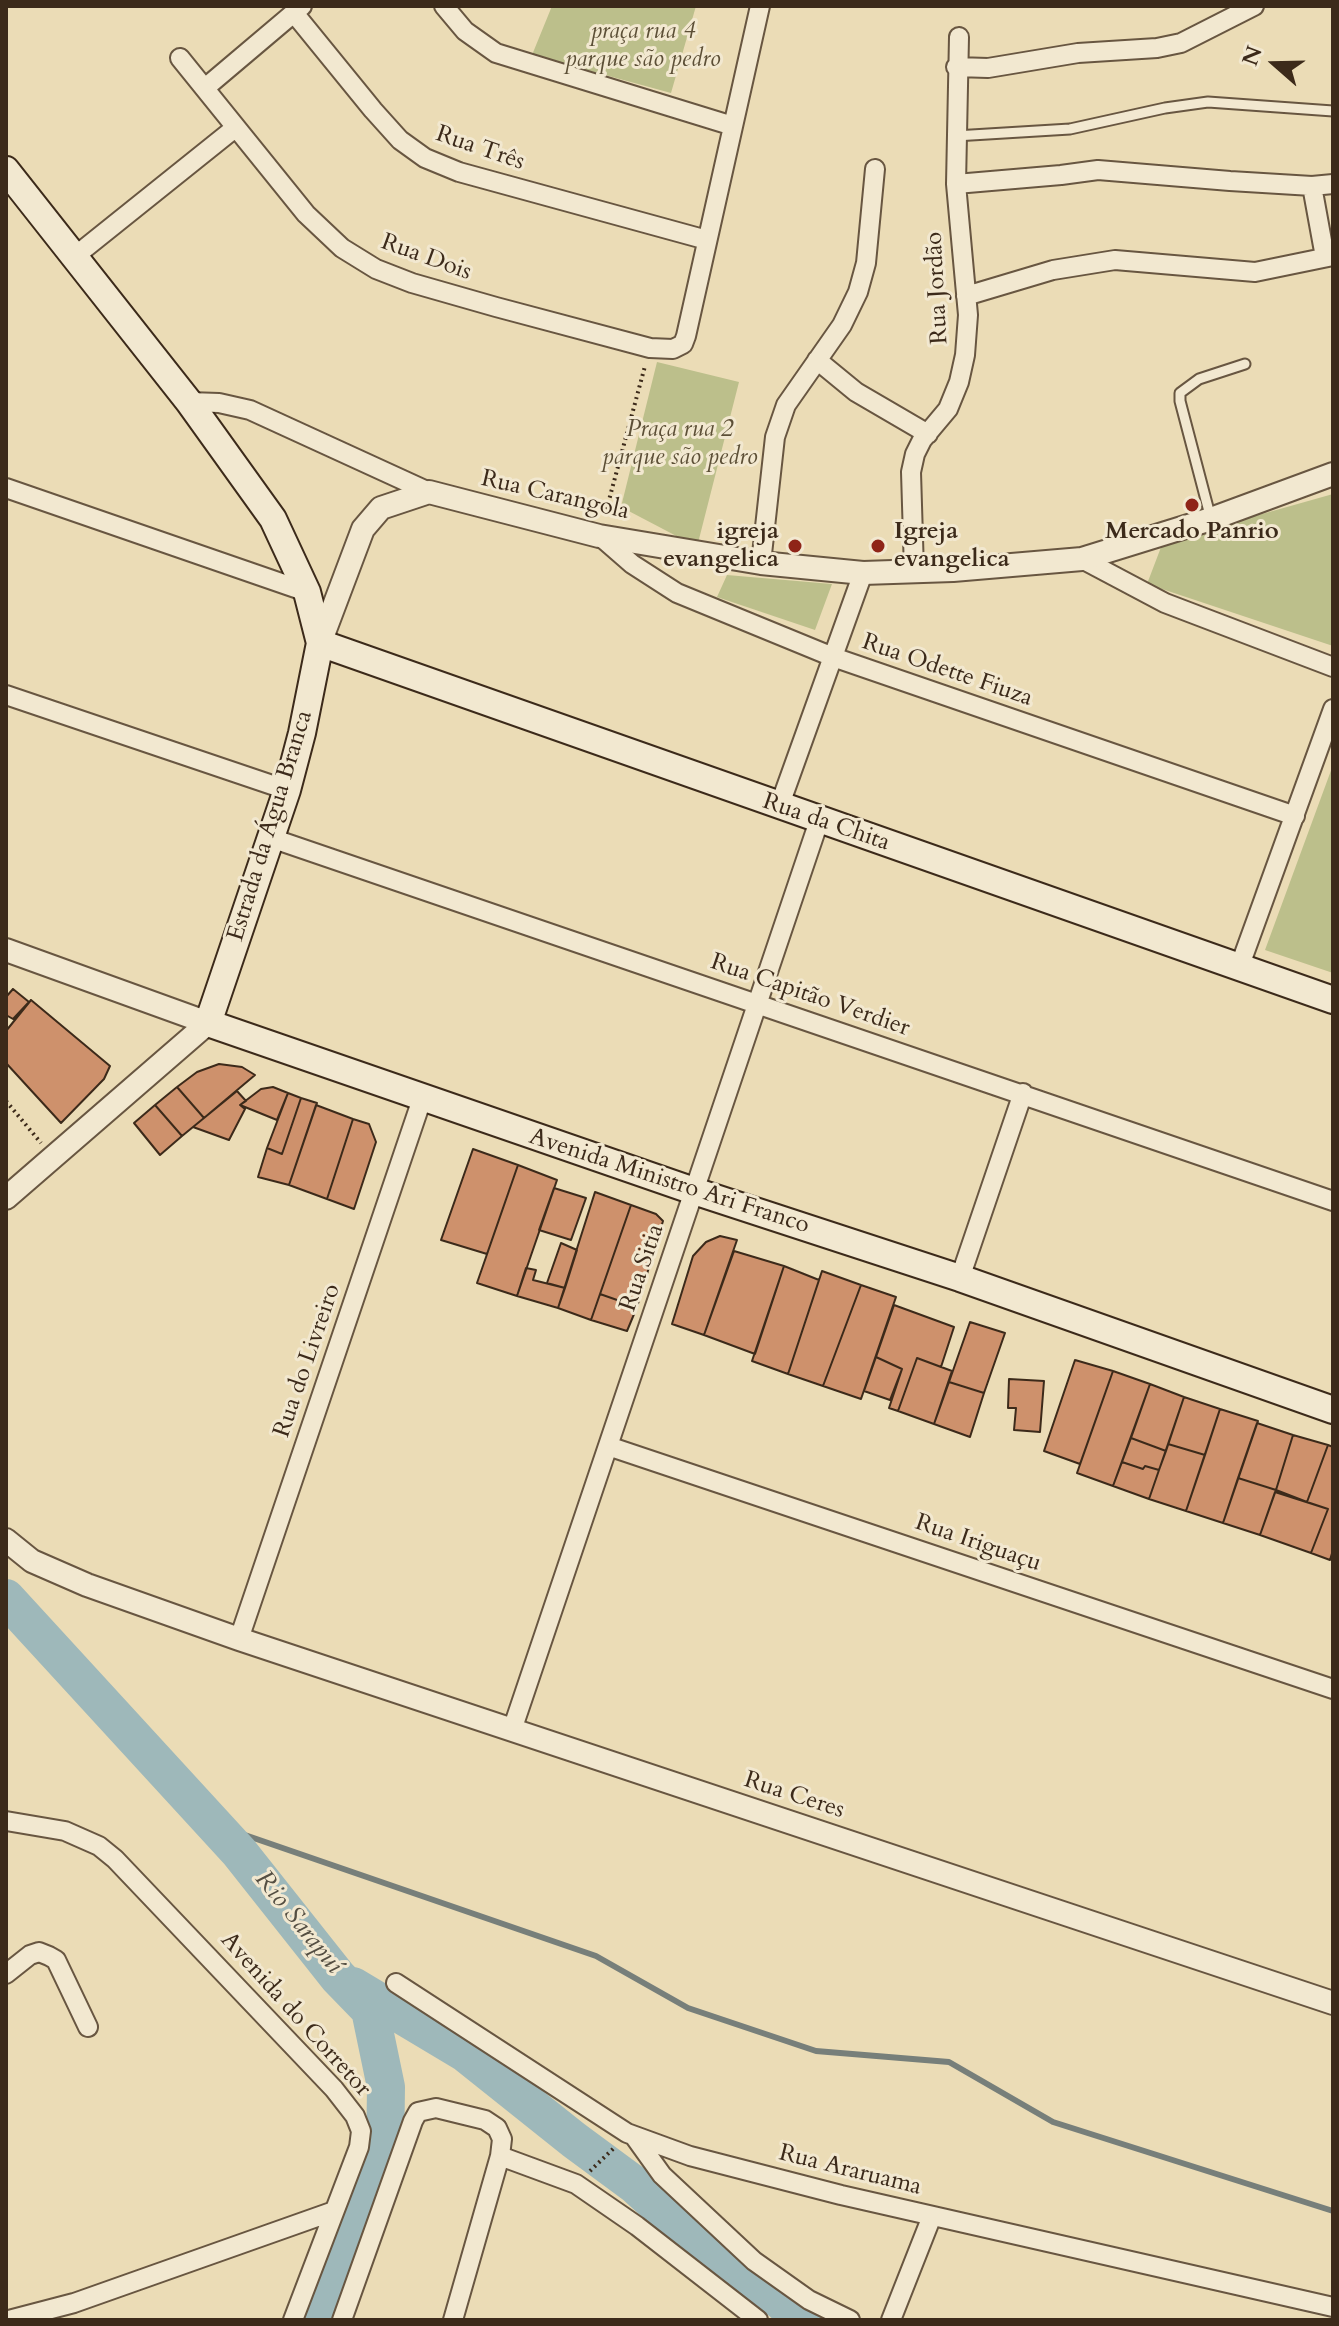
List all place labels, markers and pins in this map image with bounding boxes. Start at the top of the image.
marker: Mercado Panrio [1183,496,1201,514]
place label: igreja evangelica [663,518,779,574]
place label: Igreja evangelica [894,518,1010,574]
place label: Mercado Panrio [1105,518,1279,546]
marker: igreja evangelica [786,537,804,555]
marker: Igreja evangelica [869,537,887,555]

